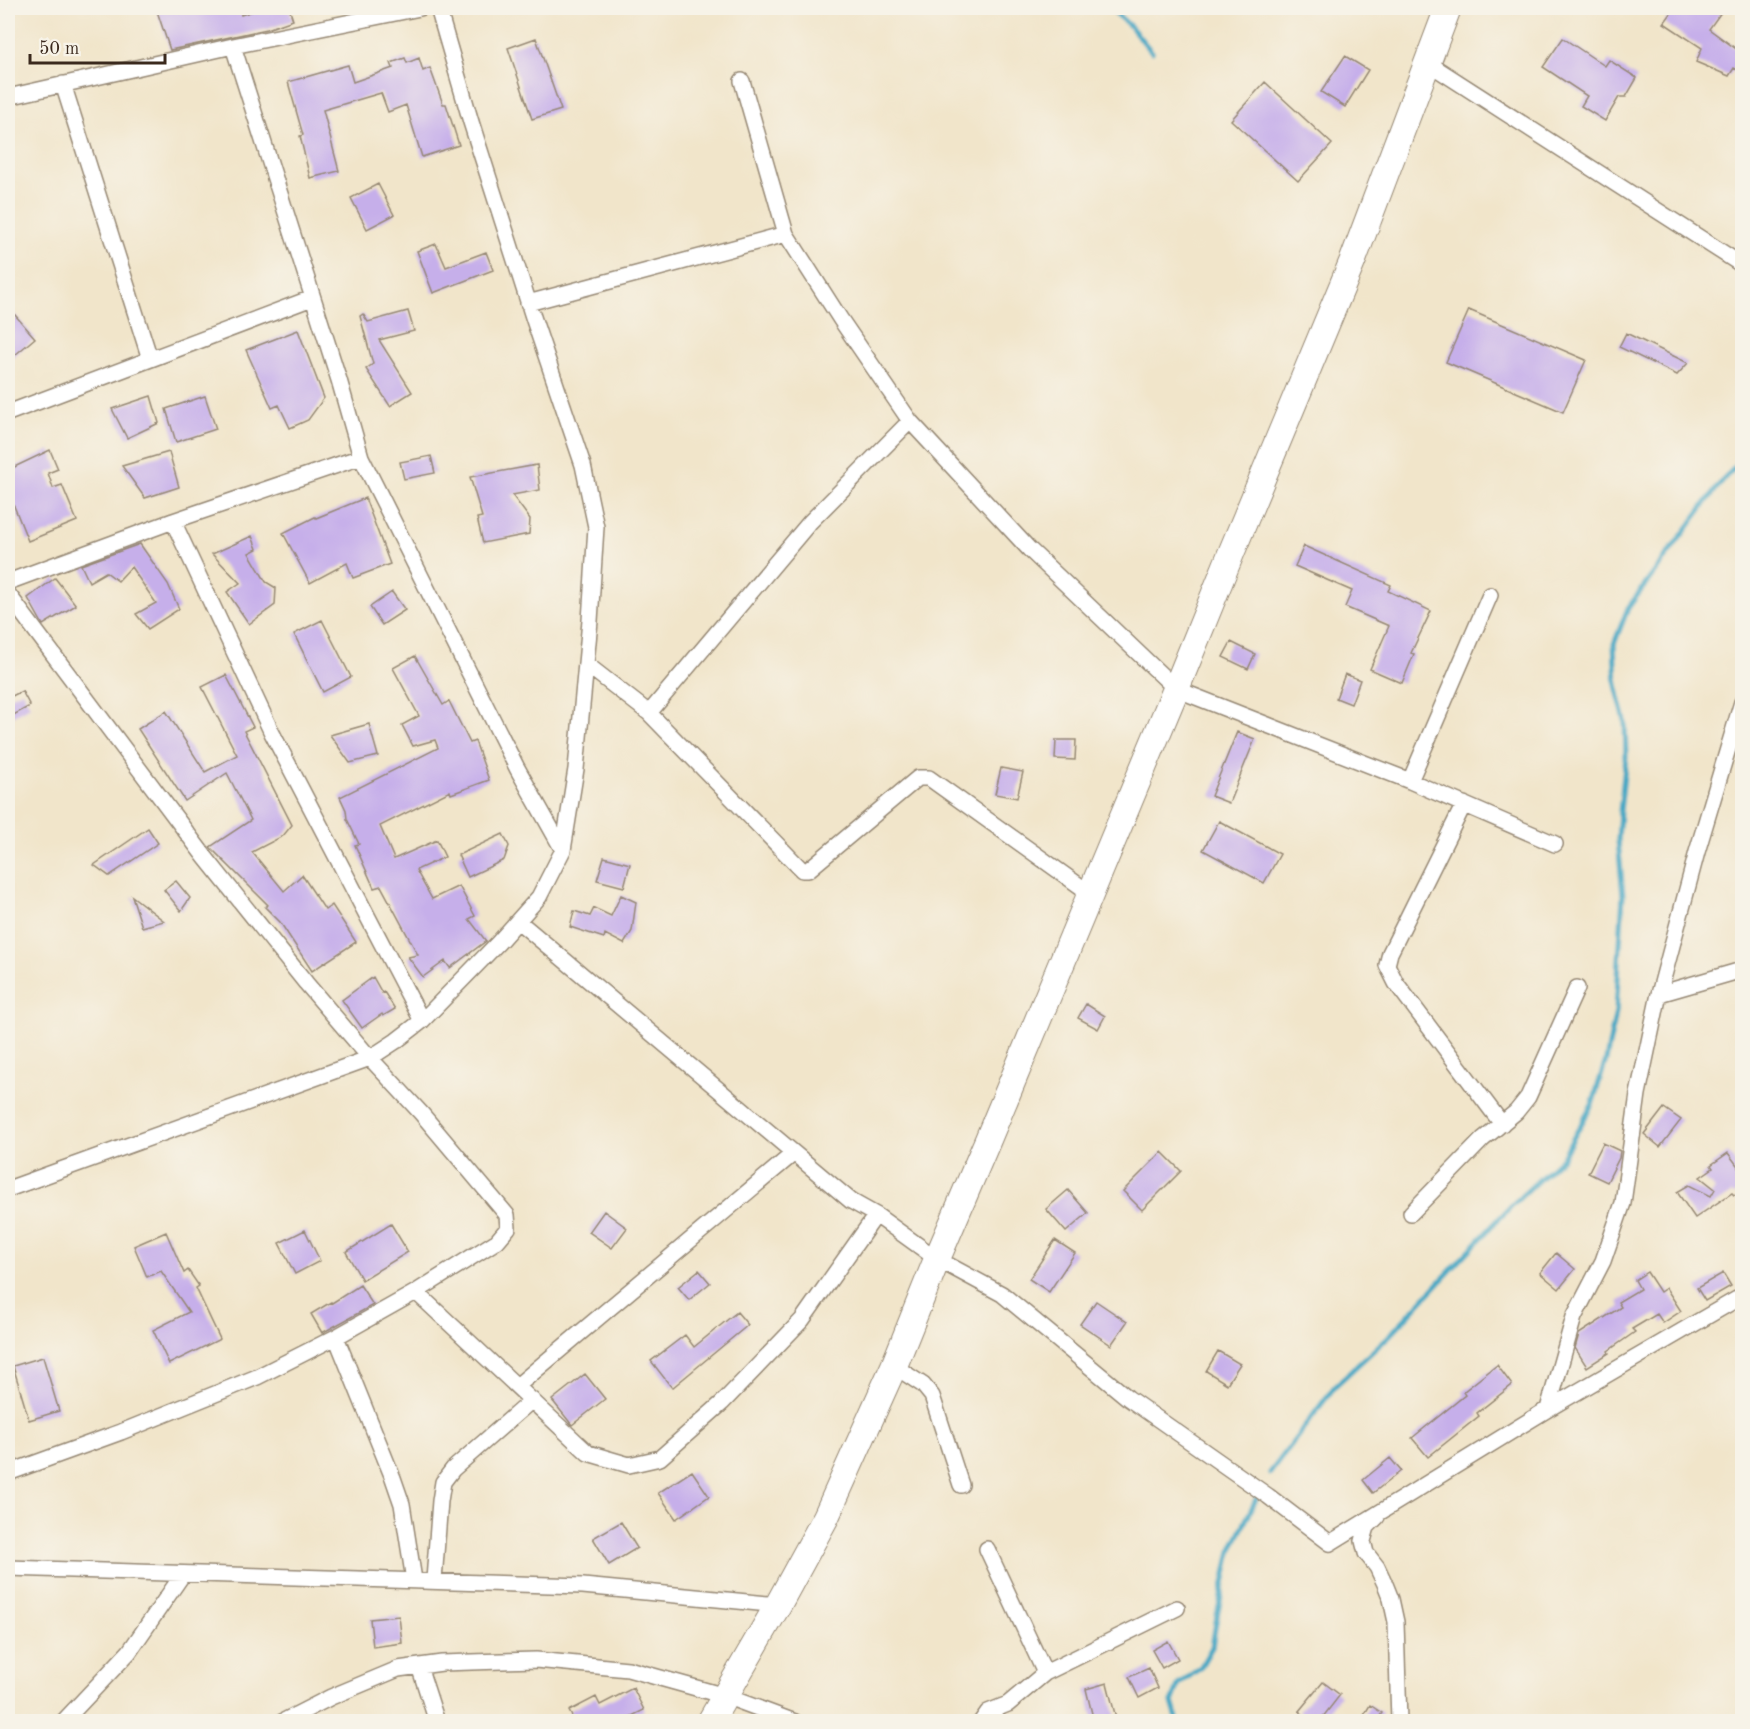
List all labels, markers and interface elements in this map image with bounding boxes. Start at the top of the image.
scale bar [30,27,165,65]
text: 50 m [39,40,79,58]

